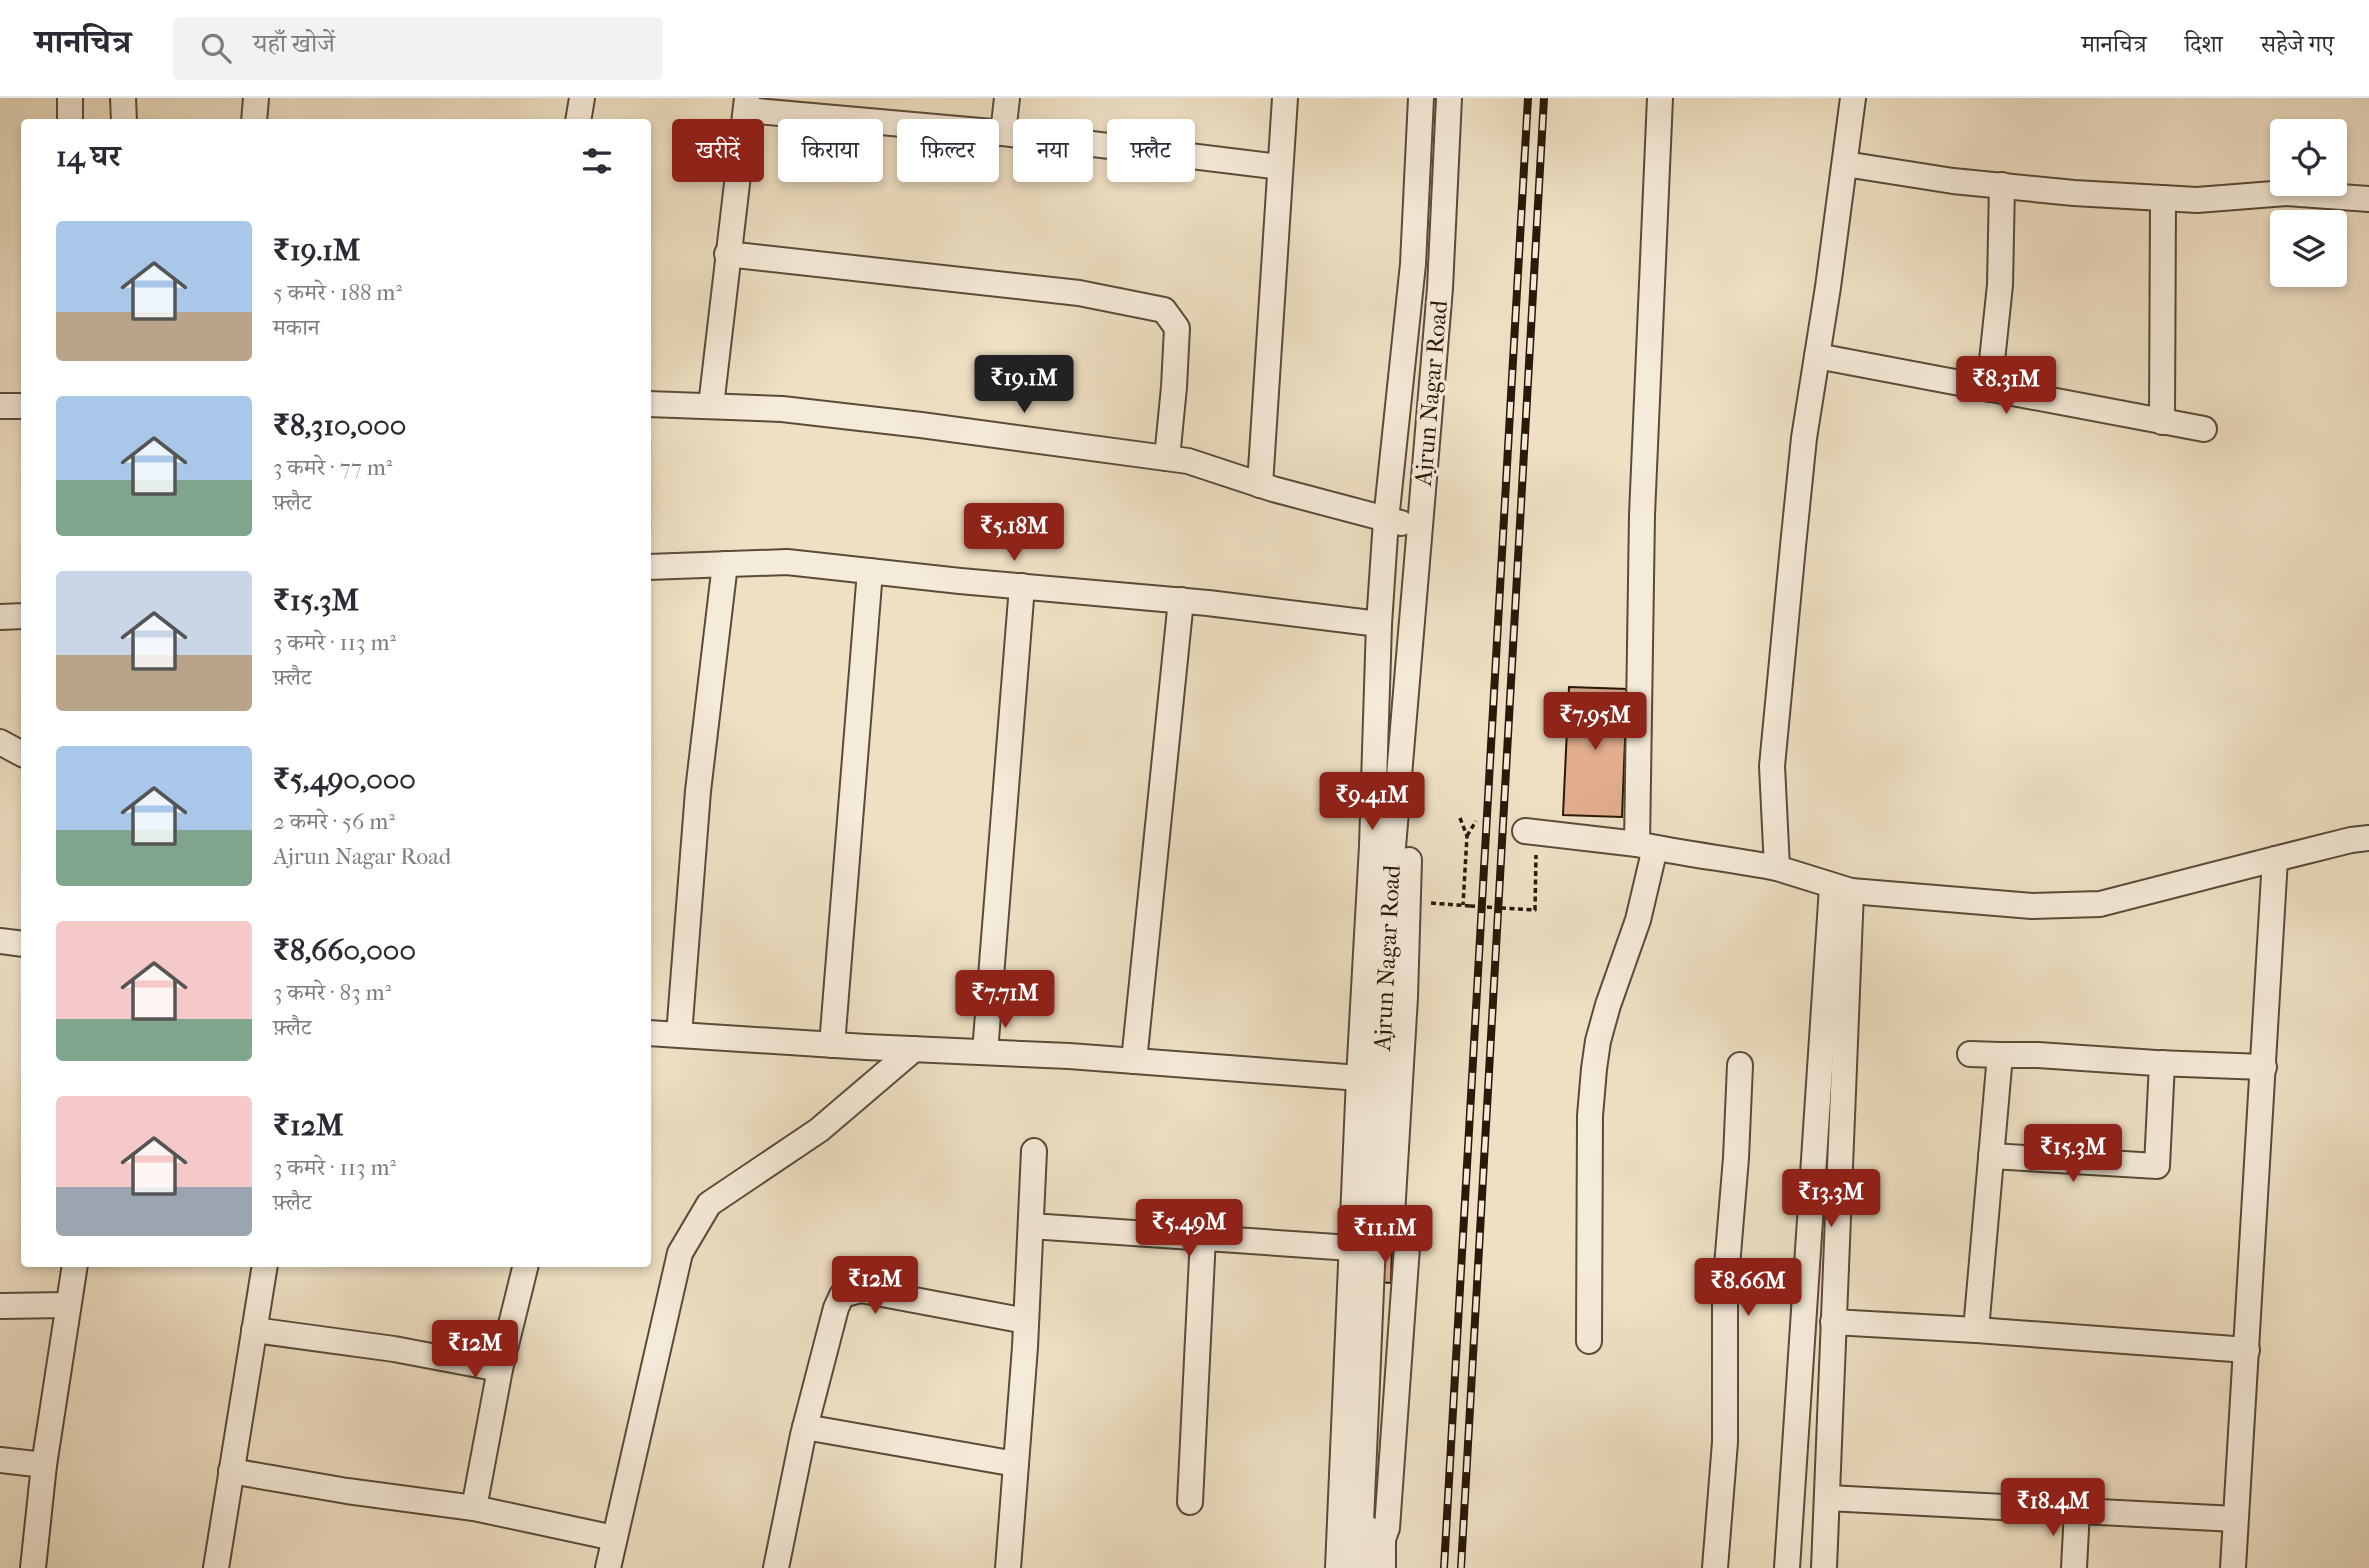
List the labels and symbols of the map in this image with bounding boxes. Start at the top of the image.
street label: Ajrun Nagar Road [1409,298,1453,488]
pin: ₹19.1M [967,356,1081,415]
pin: ₹8.31M [1949,356,2063,416]
pin: ₹5.18M [957,504,1071,563]
pin: ₹7.95M [1538,692,1652,752]
pin: ₹9.41M [1315,772,1429,832]
street label: Ajrun Nagar Road [1368,863,1406,1053]
pin: ₹7.71M [948,970,1062,1030]
pin: ₹15.3M [2016,1124,2130,1184]
pin: ₹13.3M [1774,1170,1888,1229]
pin: ₹5.49M [1132,1200,1246,1259]
pin: ₹11.1M [1328,1206,1442,1265]
pin: ₹12M [834,1256,916,1316]
pin: ₹8.66M [1691,1258,1805,1318]
pin: ₹12M [434,1320,516,1380]
pin: ₹18.4M [1996,1478,2110,1538]

